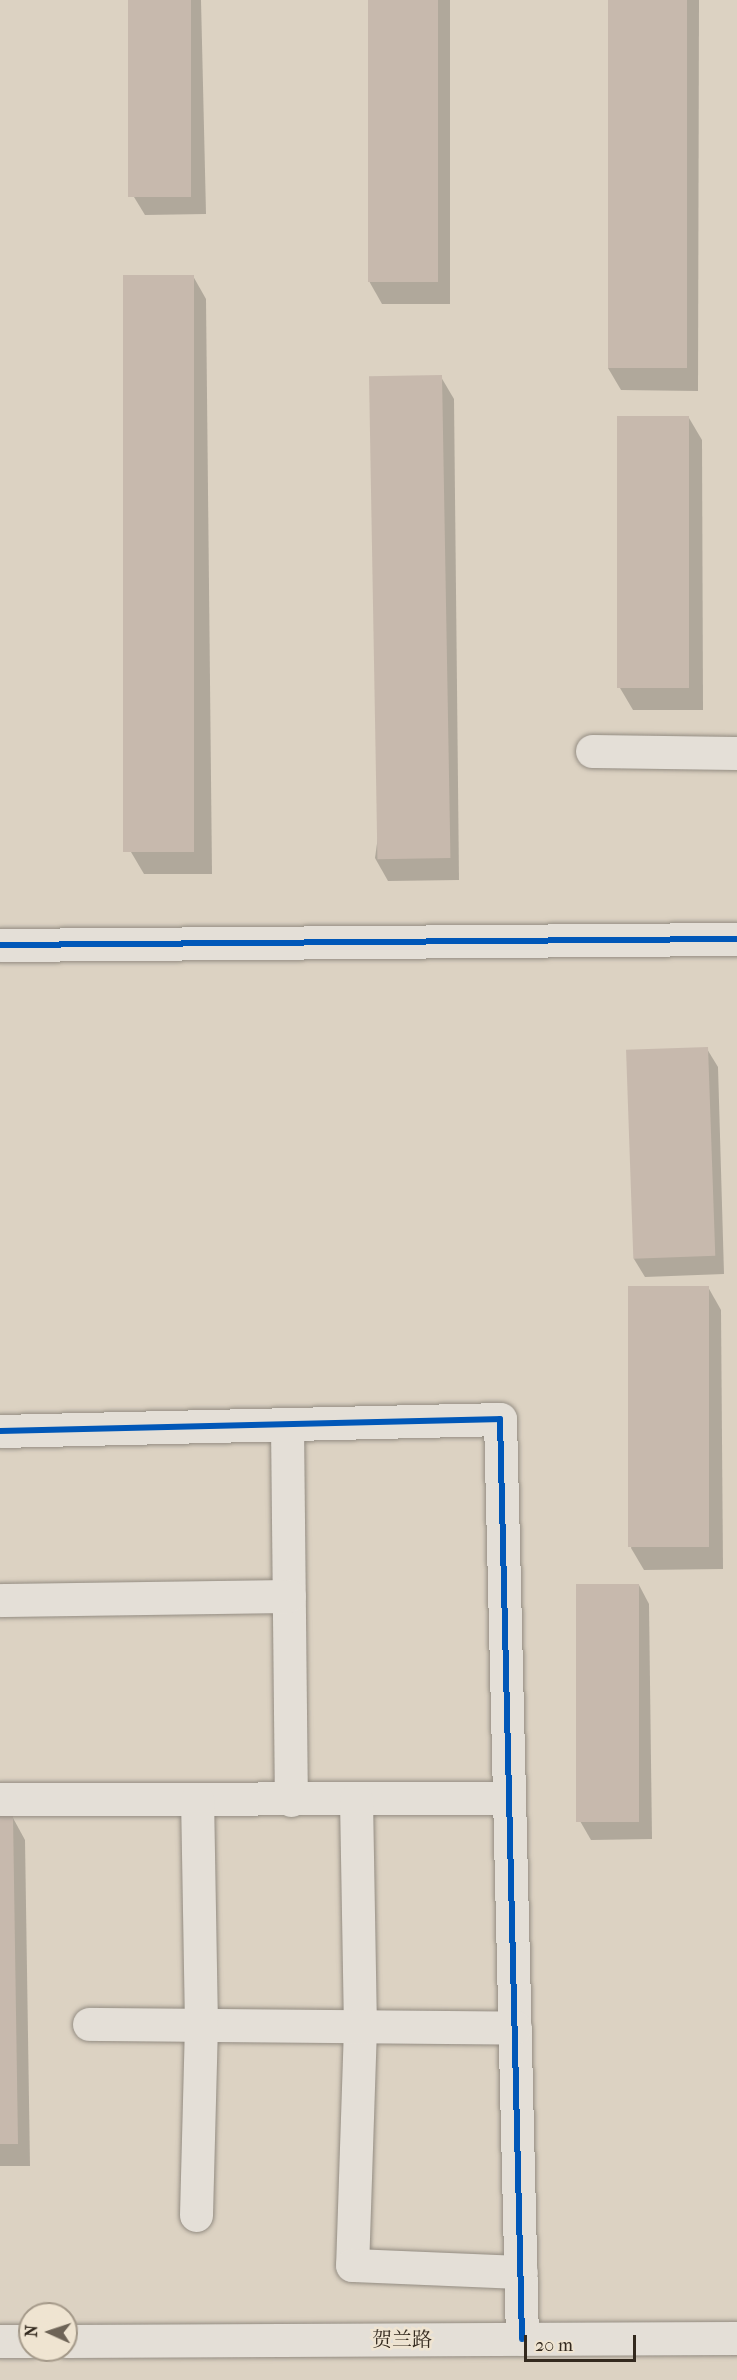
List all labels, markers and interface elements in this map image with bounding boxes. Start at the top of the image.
north arrow [18,2302,78,2362]
scale bar [527,2323,640,2361]
text: N [22,2325,41,2338]
street label: 贺兰路 [372,2327,432,2351]
text: 20 m [535,2335,573,2356]

